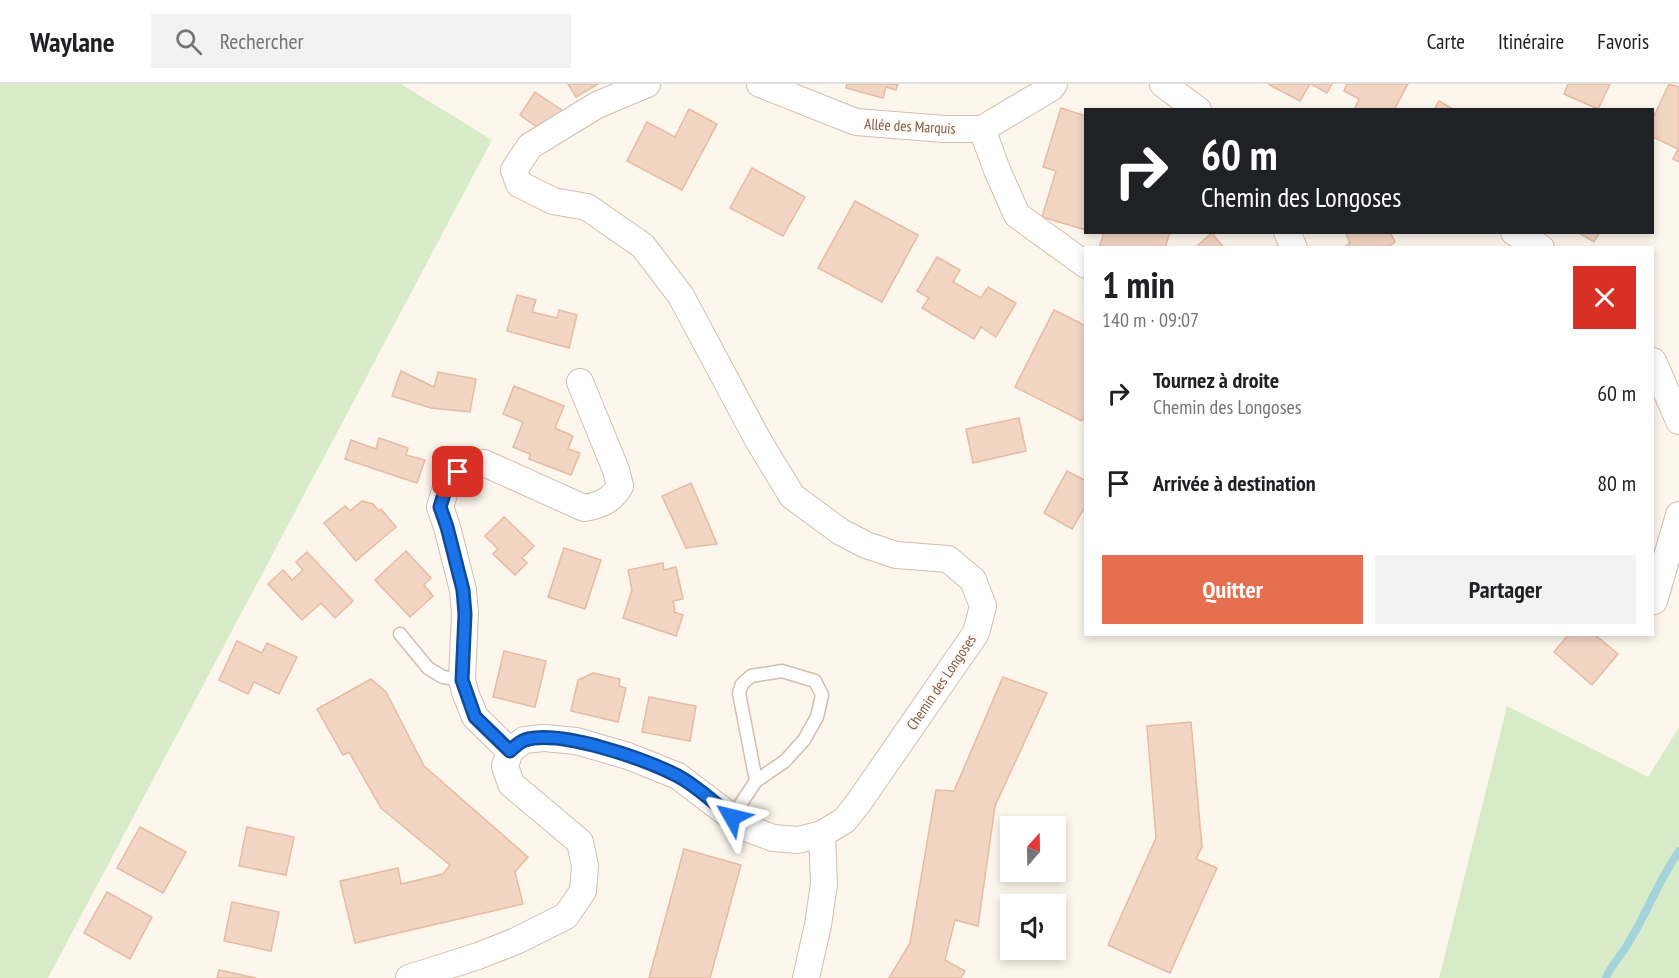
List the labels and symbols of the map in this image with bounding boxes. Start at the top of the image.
street label: Allée des Marquis [864,114,956,138]
pin [432,446,483,497]
street label: Chemin des Longoses [902,631,980,733]
position arrow [700,785,764,849]
north arrow [1000,816,1066,882]

